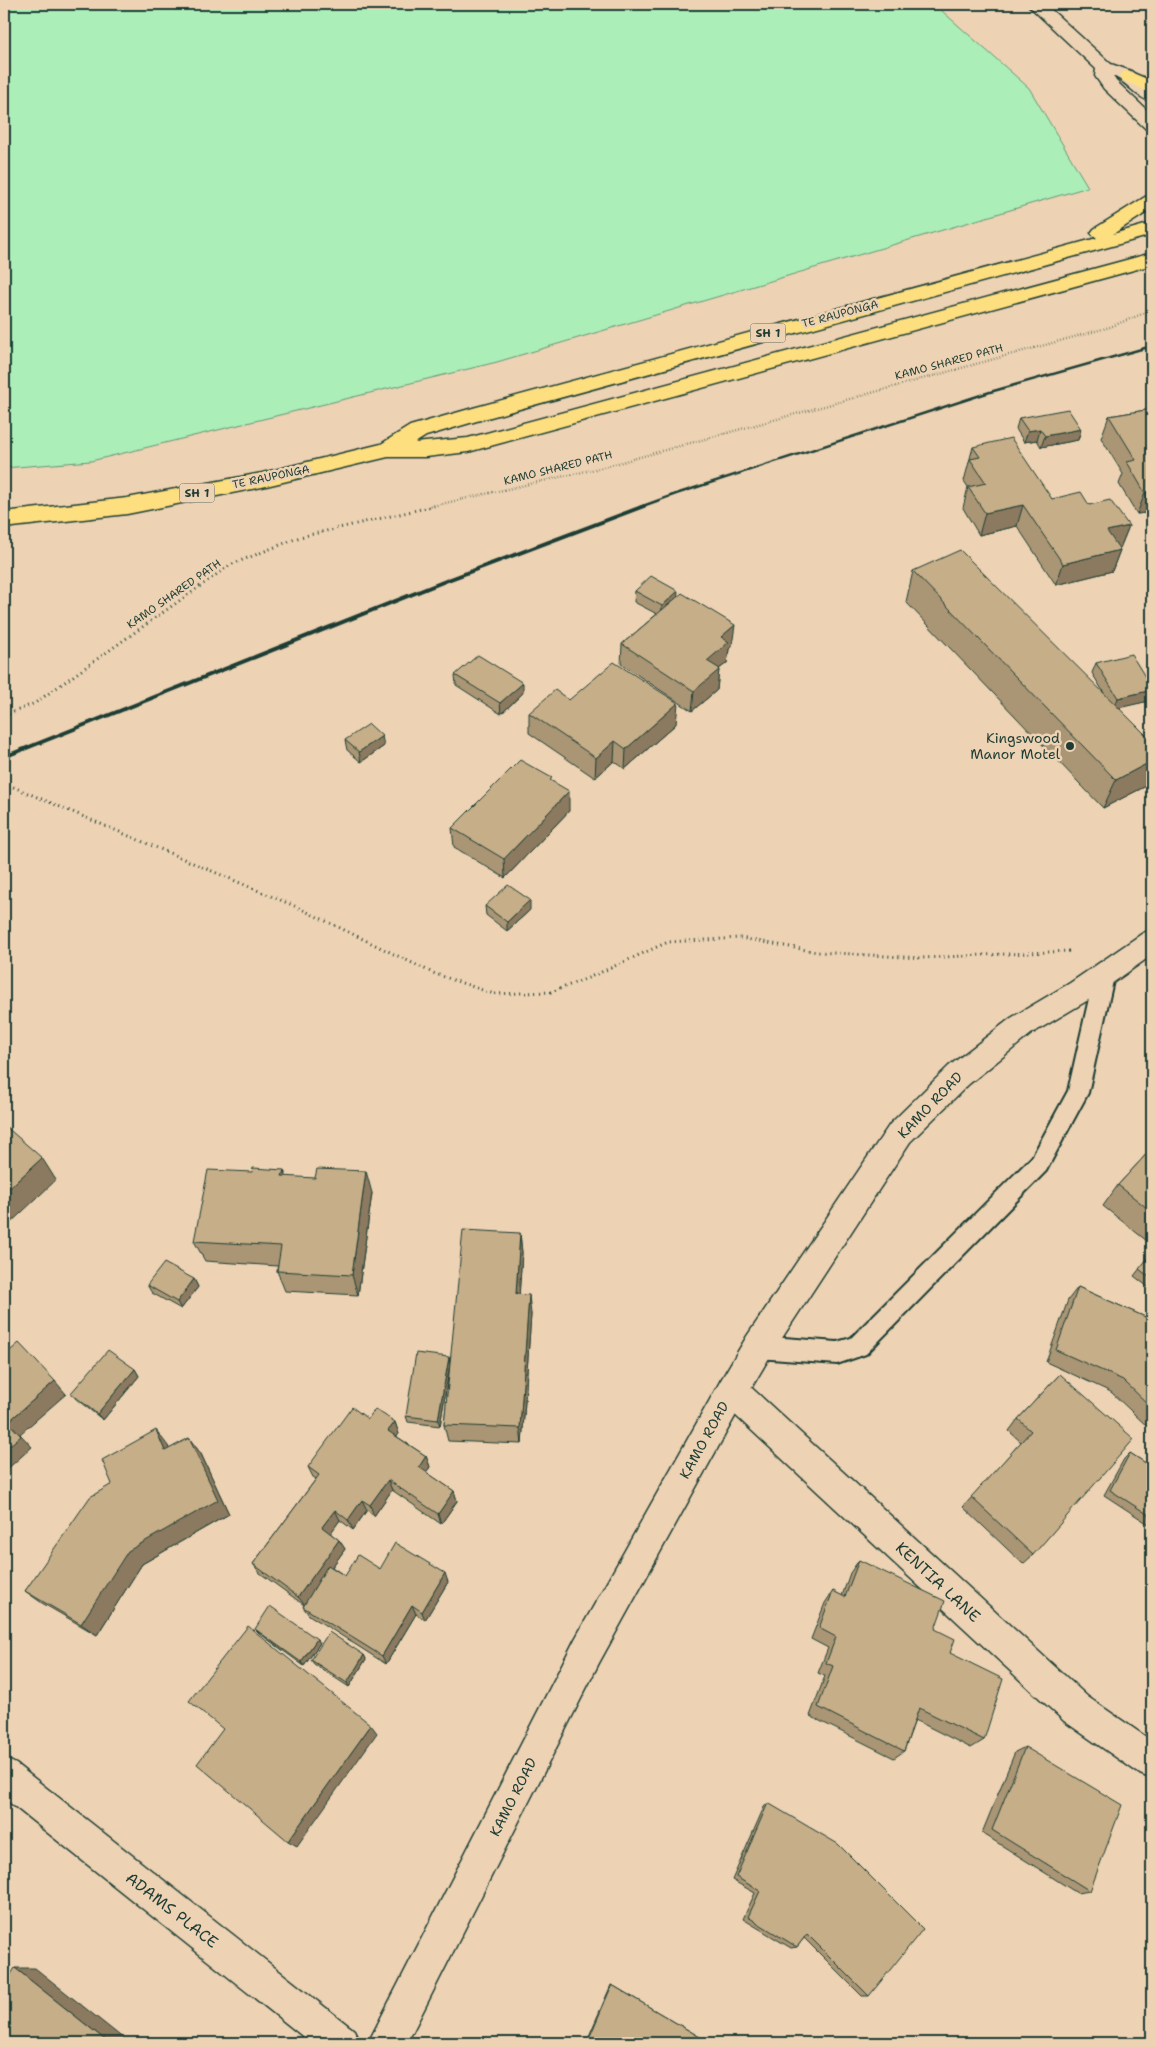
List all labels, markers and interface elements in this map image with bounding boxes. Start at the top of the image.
street label: TE RAUPONGA [800,297,880,331]
road number: SH 1 [750,323,786,342]
street label: KAMO SHARED PATH [893,340,1005,384]
street label: KAMO SHARED PATH [502,447,614,489]
street label: TE RAUPONGA [231,461,311,493]
road number: SH 1 [180,483,214,502]
street label: KAMO SHARED PATH [124,556,224,632]
place label: Kingswood Manor Motel [970,729,1061,763]
marker: Kingswood Manor Motel [1064,740,1076,752]
street label: KAMO ROAD [894,1068,966,1142]
street label: KAMO ROAD [675,1398,733,1482]
street label: KENTIA LANE [891,1537,985,1627]
street label: KAMO ROAD [485,1755,541,1839]
street label: ADAMS PLACE [121,1867,223,1953]

